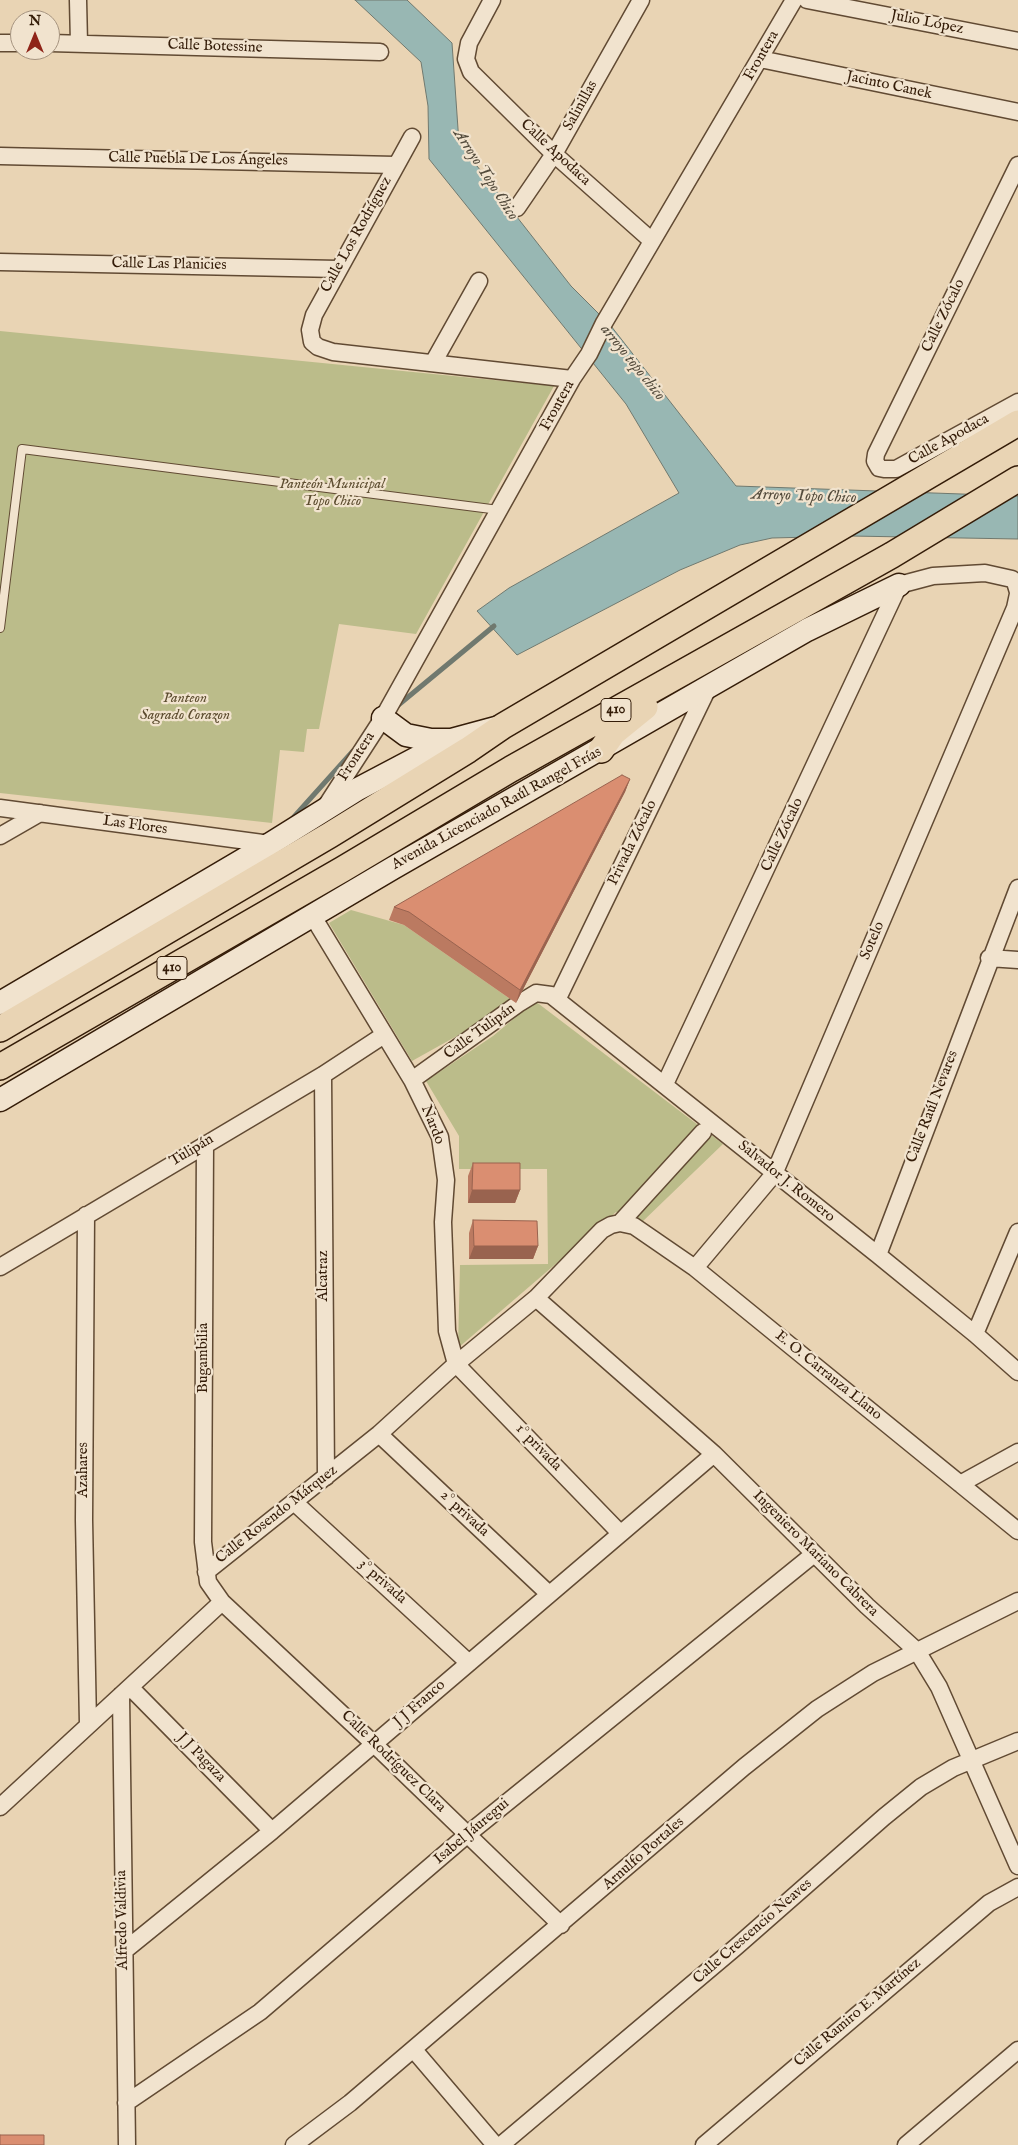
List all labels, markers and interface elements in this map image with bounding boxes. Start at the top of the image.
street label: Julio López [889,7,965,39]
north arrow [10,10,60,60]
text: N [29,12,41,30]
street label: Frontera [740,28,784,84]
street label: Calle Botessine [167,36,263,58]
street label: Jacinto Canek [844,68,934,104]
street label: Salinillas [560,78,602,134]
street label: Calle Apodaca [516,116,594,190]
water label: Arroyo Topo Chico [448,126,522,224]
street label: Calle Puebla De Los Ángeles [108,149,288,171]
street label: Calle Los Rodríguez [318,174,396,296]
street label: Calle Las Planicies [111,255,227,275]
street label: Calle Zócalo [919,276,969,356]
water label: arroyo topo chico [595,321,669,405]
street label: Frontera [537,378,579,434]
street label: Calle Apodaca [906,410,992,470]
park label: Panteón Municipal Topo Chico [279,476,385,511]
water label: Arroyo Topo Chico [751,486,857,508]
park label: Panteon Sagrado Corazon [140,690,230,725]
road number: 410 [601,698,631,722]
street label: Frontera [335,729,379,785]
street label: Avenida Licenciado Raúl Rangel Frías [389,744,605,874]
street label: Calle Zócalo [758,795,808,875]
street label: Privada Zócalo [605,797,661,889]
street label: Las Flores [102,813,168,839]
street label: Sotelo [857,919,889,963]
road number: 410 [157,956,187,980]
street label: Calle Tulipán [441,1000,519,1064]
street label: Calle Raúl Nevares [903,1048,963,1166]
street label: Nardo [416,1103,448,1147]
street label: Tulipán [167,1131,217,1171]
street label: Salvador J. Romero [734,1137,838,1227]
street label: Alcatraz [315,1250,333,1302]
street label: Bugambilia [195,1323,213,1393]
street label: E. O. Carranza Llano [771,1327,885,1425]
street label: 1° privada [511,1421,565,1475]
street label: Azahares [75,1442,93,1498]
street label: Calle Rosendo Márquez [213,1462,341,1568]
street label: 2° privada [436,1487,492,1541]
street label: Ingeniero Mariano Cabrera [748,1487,882,1621]
street label: 3° privada [354,1556,410,1608]
street label: J J Franco [390,1677,450,1731]
street label: Calle Rodríguez Clara [337,1707,449,1817]
street label: J J Pagaza [173,1729,229,1787]
street label: Isabel Jáuregui [431,1795,513,1869]
street label: Arnulfo Portales [600,1814,688,1894]
street label: Alfredo Valdivia [113,1870,133,1970]
street label: Calle Crescencio Neaves [690,1876,816,1988]
street label: Calle Ramiro E. Martínez [791,1955,925,2071]

